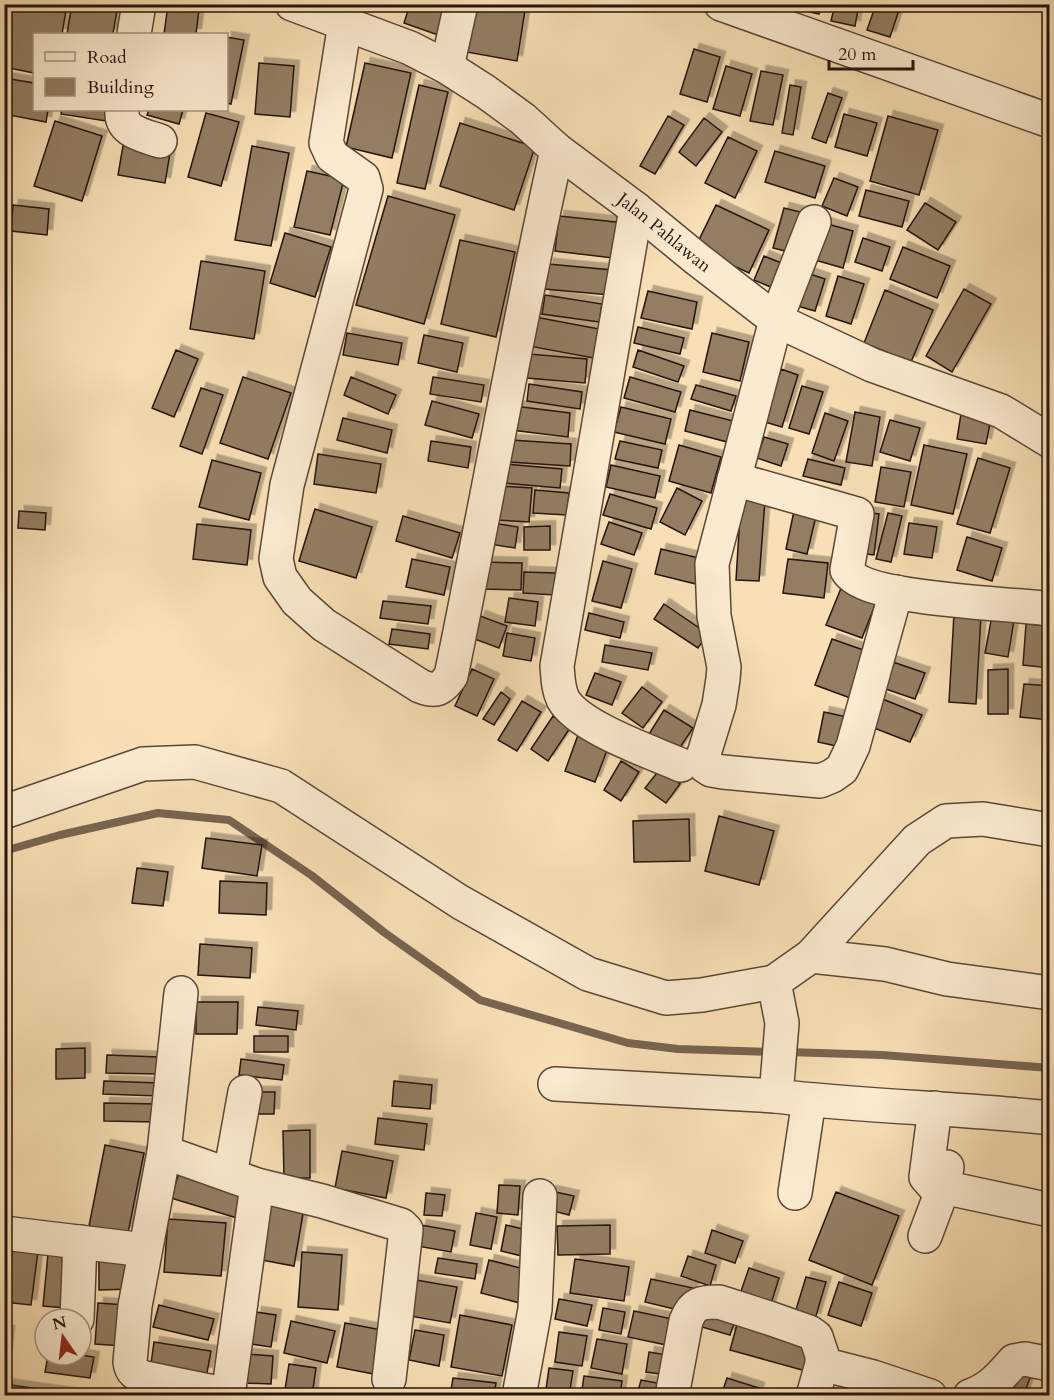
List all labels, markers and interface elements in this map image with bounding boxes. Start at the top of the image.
legend [33,33,228,111]
scale bar [829,33,913,71]
text: 20 m [838,42,877,67]
text: Road [87,45,127,70]
text: Building [87,75,155,100]
street label: Jalan Pahlawan [610,185,717,279]
north arrow [33,1307,93,1367]
text: N [50,1311,69,1336]

